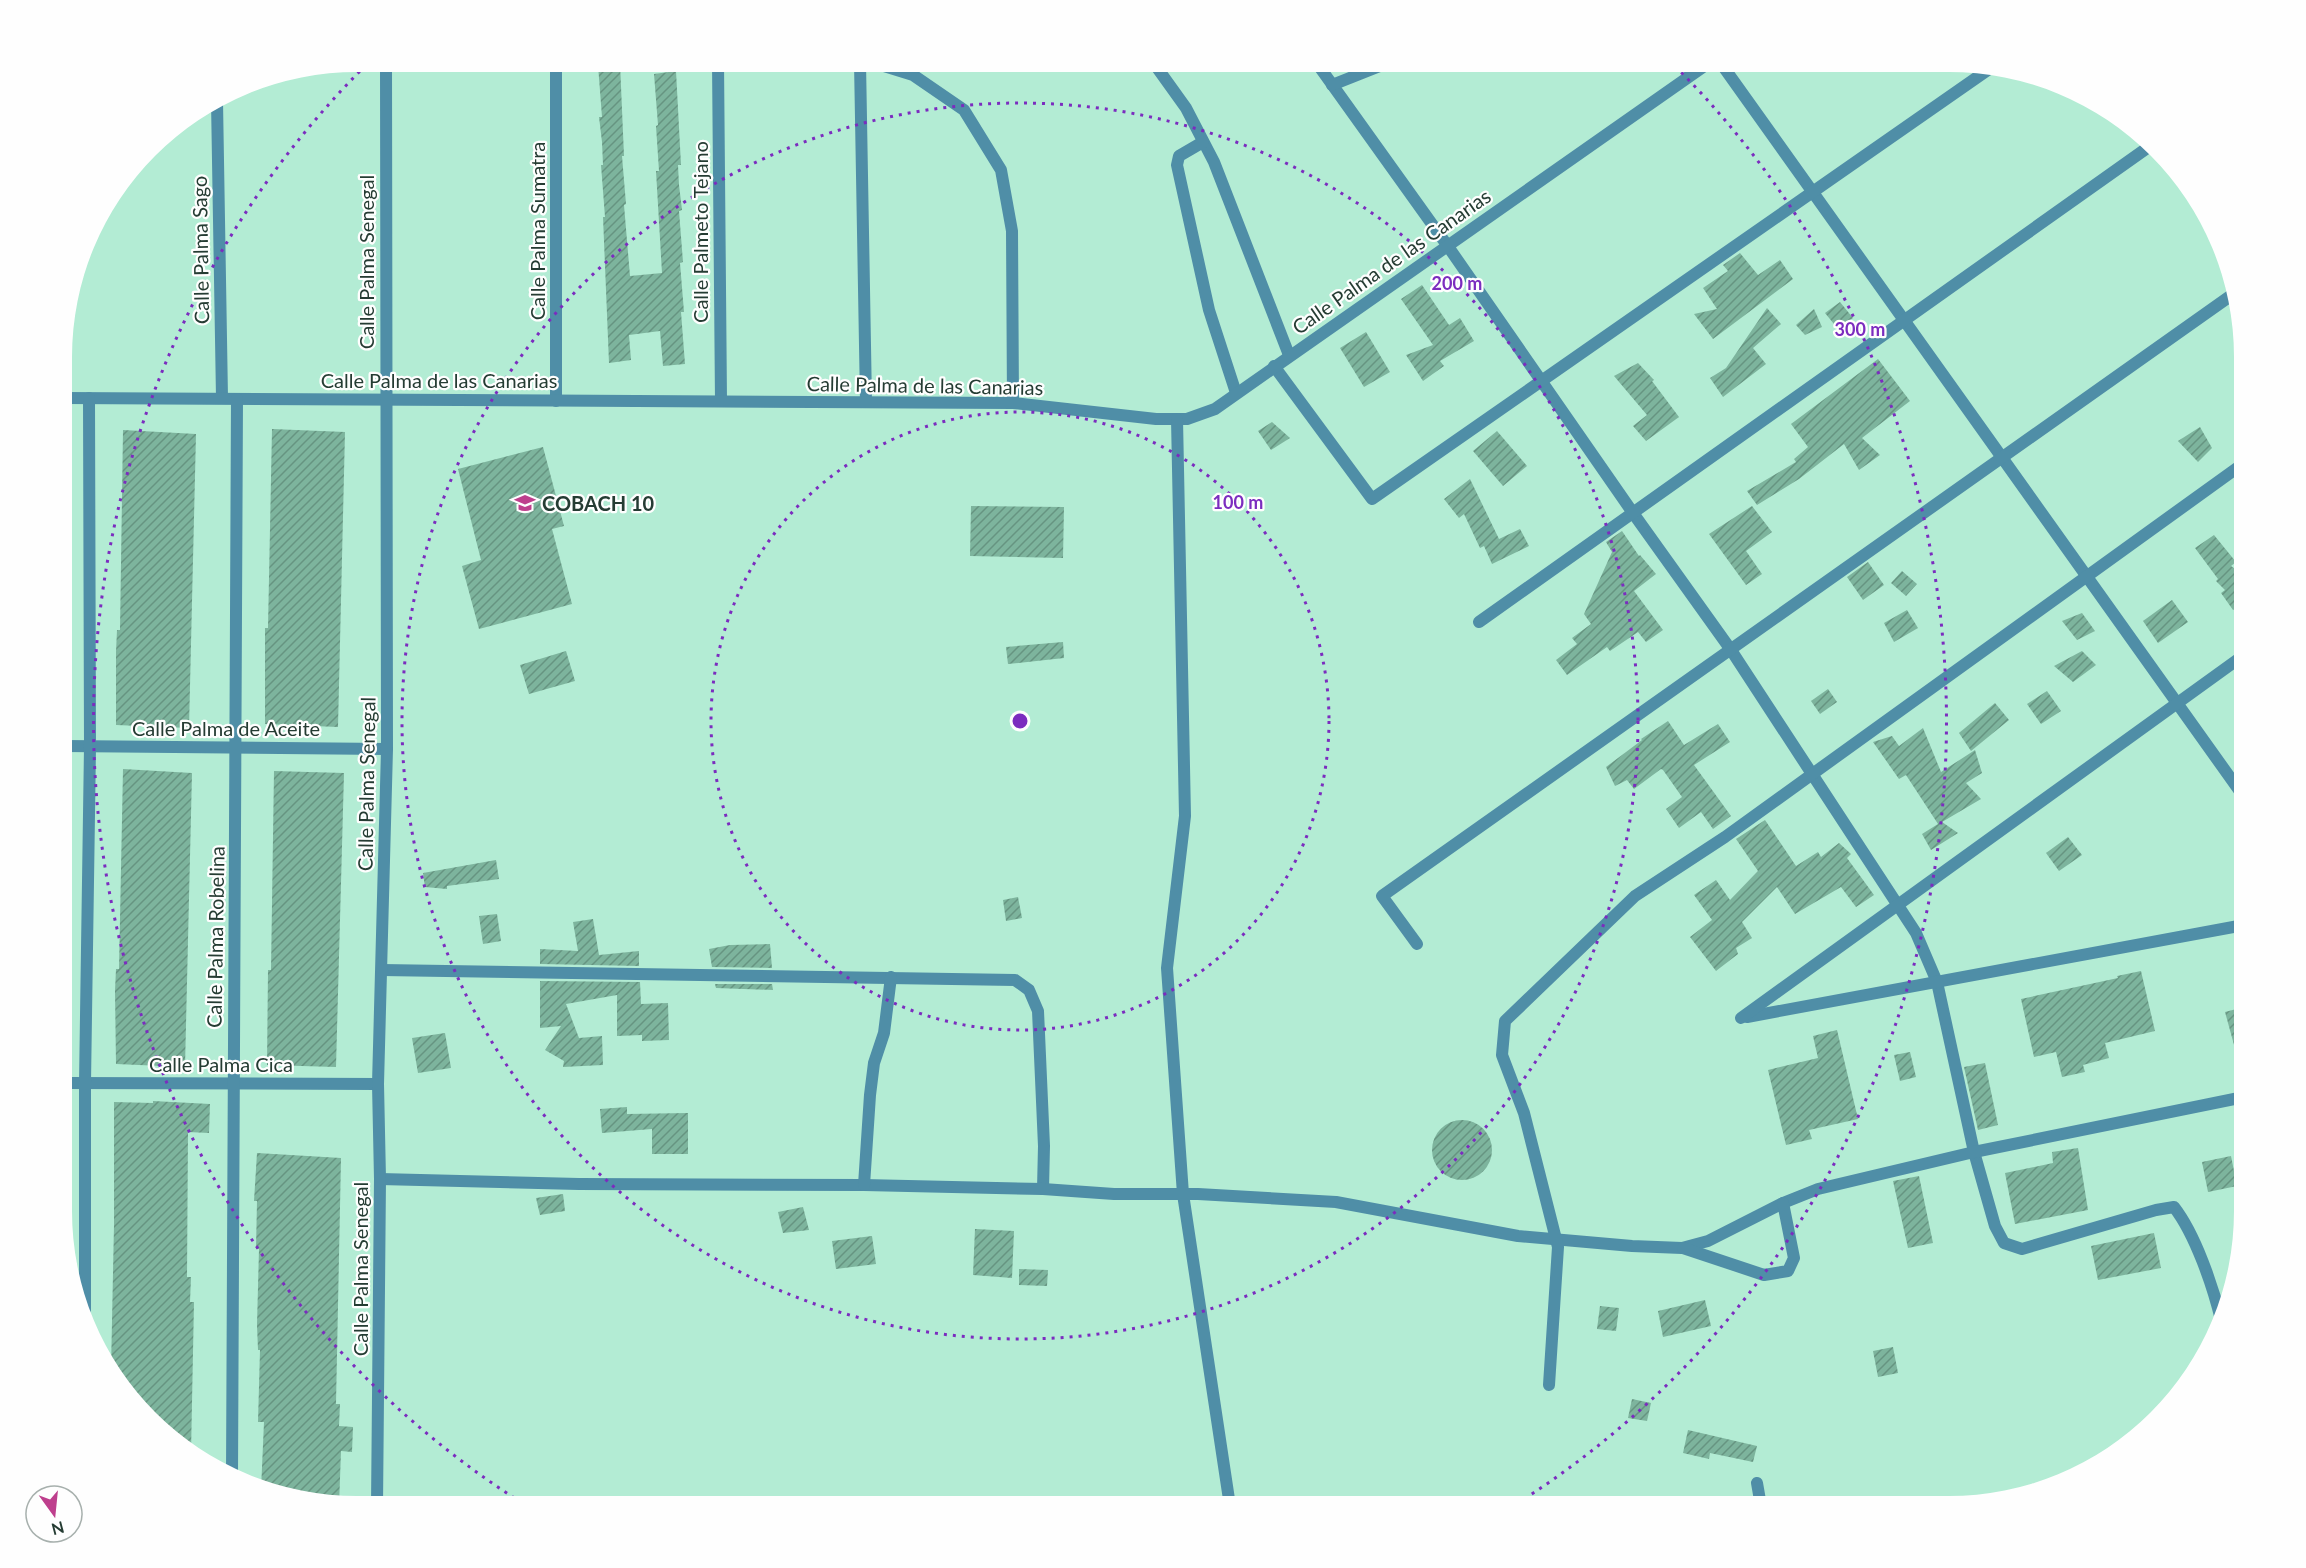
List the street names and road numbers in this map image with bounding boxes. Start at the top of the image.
street label: Calle Palmeto Tejano [688,141,712,323]
street label: Calle Palma Sumatra [525,142,549,320]
street label: Calle Palma Senegal [354,175,378,349]
street label: Calle Palma Sago [187,176,213,324]
street label: Calle Palma de las Canarias [1287,183,1495,339]
street label: Calle Palma de las Canarias [321,368,557,392]
street label: Calle Palma de las Canarias [806,371,1044,399]
street label: Calle Palma Senegal [352,697,380,871]
street label: Calle Palma de Aceite [132,716,320,740]
street label: Calle Palma Robelina [201,846,229,1028]
street label: Calle Palma Cica [149,1052,293,1076]
street label: Calle Palma Senegal [348,1182,372,1356]

